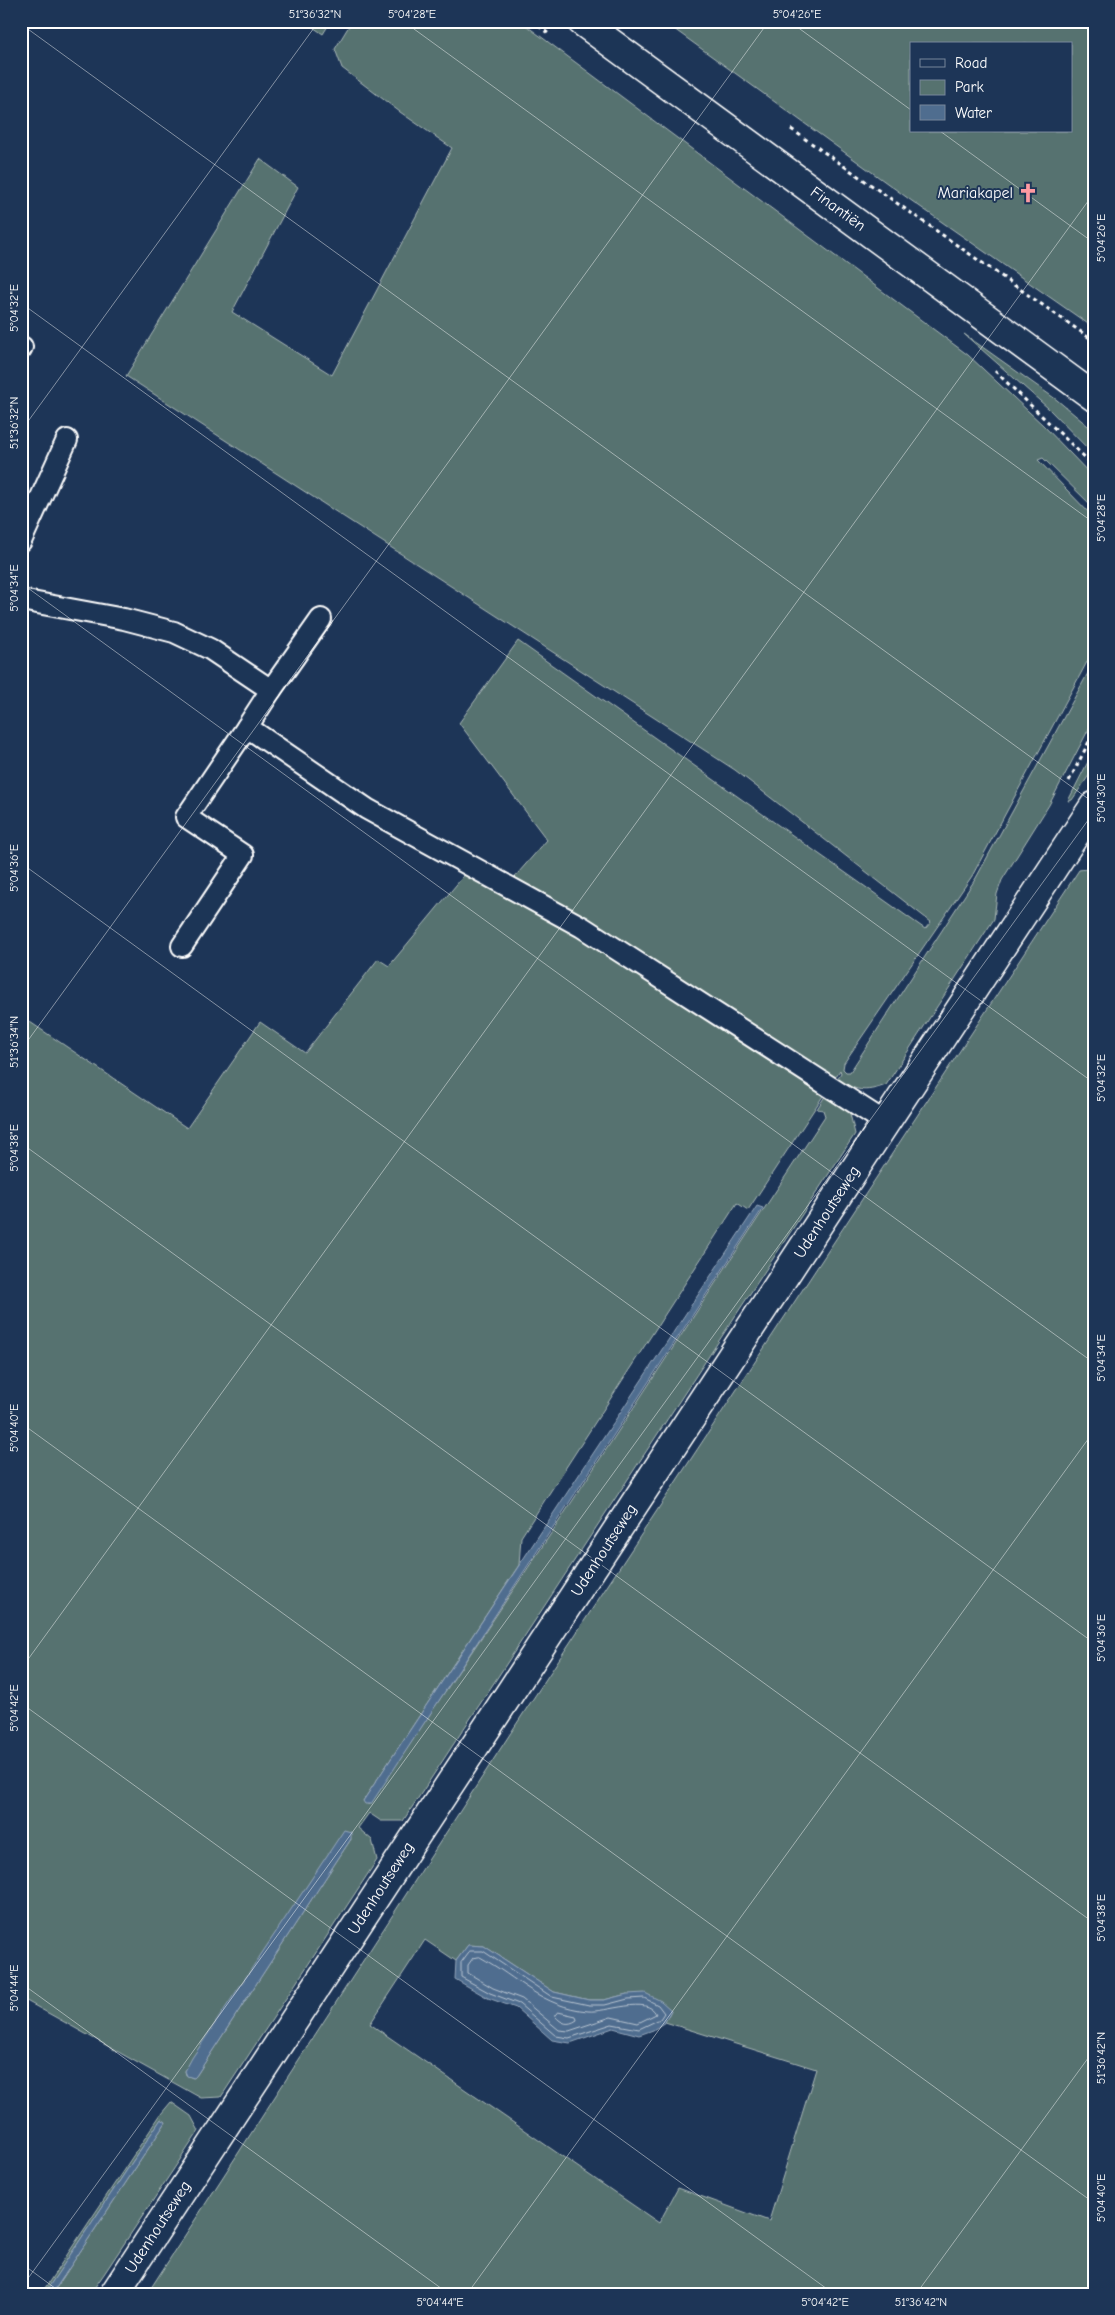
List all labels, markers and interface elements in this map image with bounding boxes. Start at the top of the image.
text: 51°36'32"N [289,7,341,21]
text: 5°04'28"E [388,7,436,21]
text: 5°04'26"E [773,7,821,21]
legend [910,42,1072,132]
text: Road [955,54,987,72]
text: Park [955,78,984,96]
text: Water [955,104,992,122]
church icon: Mariakapel [1017,182,1039,204]
street label: Finantiën [807,183,869,235]
place label: Mariakapel [937,184,1013,202]
text: 5°04'26"E [1094,214,1108,262]
text: 5°04'32"E [7,284,21,332]
text: 51°36'32"N [7,397,21,449]
text: 5°04'28"E [1094,494,1108,542]
text: 5°04'34"E [7,564,21,612]
text: 5°04'30"E [1094,774,1108,822]
text: 5°04'36"E [7,844,21,892]
text: 51°36'34"N [7,1016,21,1068]
text: 5°04'32"E [1094,1054,1108,1102]
text: 5°04'38"E [7,1124,21,1172]
street label: Udenhoutseweg [790,1162,864,1262]
text: 5°04'34"E [1094,1334,1108,1382]
text: 5°04'40"E [7,1404,21,1452]
street label: Udenhoutseweg [567,1500,641,1600]
text: 5°04'36"E [1094,1614,1108,1662]
text: 5°04'42"E [7,1684,21,1732]
street label: Udenhoutseweg [344,1838,418,1938]
text: 5°04'38"E [1094,1894,1108,1942]
text: 5°04'44"E [7,1964,21,2012]
text: 51°36'42"N [1094,2032,1108,2084]
text: 5°04'40"E [1094,2174,1108,2222]
street label: Udenhoutseweg [121,2177,195,2277]
text: 5°04'44"E [416,2295,464,2309]
text: 5°04'42"E [801,2295,849,2309]
text: 51°36'42"N [895,2295,947,2309]

